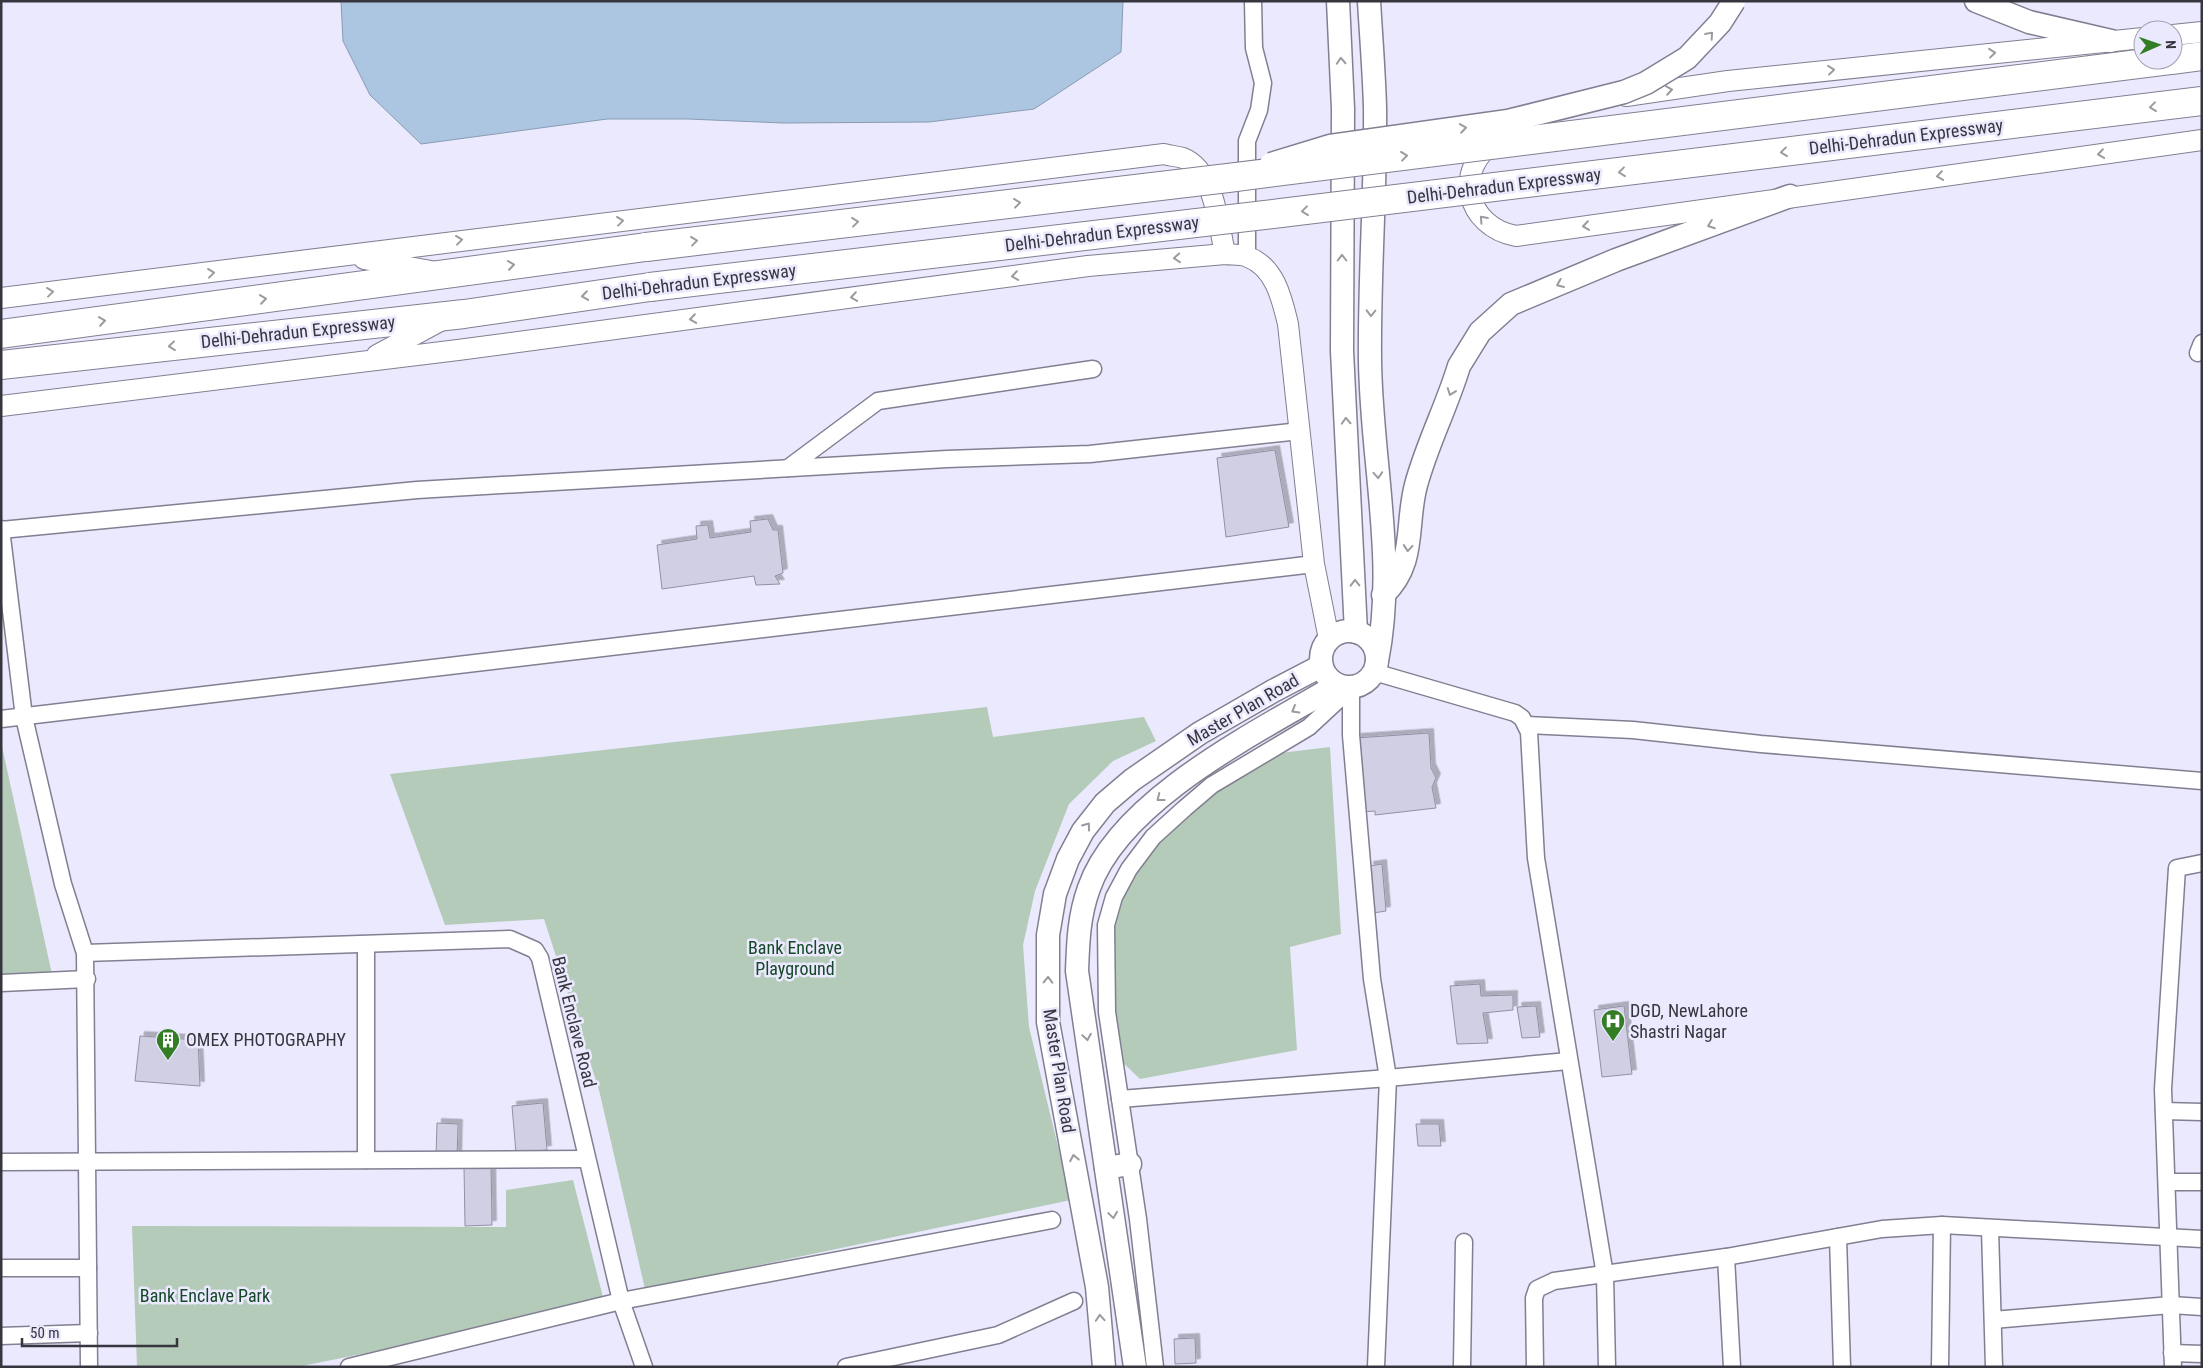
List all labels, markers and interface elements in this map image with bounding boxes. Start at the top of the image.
north arrow [2133,20,2183,70]
one-way arrow [1704,32,1713,41]
text: N [2163,40,2179,49]
one-way arrow [1989,48,1997,59]
one-way arrow [1335,56,1346,64]
one-way arrow [1827,65,1835,76]
one-way arrow [1665,85,1674,95]
one-way arrow [2149,101,2157,112]
street label: Delhi-Dehradun Expressway [1808,114,2005,159]
one-way arrow [1459,123,1467,134]
one-way arrow [1779,146,1787,157]
one-way arrow [2097,148,2105,159]
one-way arrow [1400,151,1408,162]
street label: Delhi-Dehradun Expressway [1406,163,1603,208]
one-way arrow [1618,166,1626,177]
one-way arrow [1936,170,1944,181]
one-way arrow [1013,198,1021,209]
one-way arrow [1300,205,1309,215]
street label: Delhi-Dehradun Expressway [1004,211,1201,256]
one-way arrow [1480,215,1489,224]
one-way arrow [616,216,624,226]
one-way arrow [852,217,860,228]
one-way arrow [1708,219,1716,229]
one-way arrow [1582,221,1590,231]
one-way arrow [455,235,463,246]
one-way arrow [690,236,698,247]
one-way arrow [1172,252,1180,263]
one-way arrow [1337,254,1347,262]
street label: Delhi-Dehradun Expressway [601,259,798,304]
one-way arrow [507,260,515,271]
one-way arrow [207,268,215,279]
one-way arrow [1011,270,1019,281]
one-way arrow [1556,277,1565,288]
one-way arrow [46,287,54,298]
one-way arrow [580,290,588,301]
one-way arrow [850,291,858,302]
one-way arrow [258,294,267,304]
one-way arrow [1366,310,1376,317]
street label: Delhi-Dehradun Expressway [200,311,397,352]
one-way arrow [689,313,697,324]
one-way arrow [97,316,106,326]
one-way arrow [167,340,175,351]
one-way arrow [1447,388,1457,396]
one-way arrow [1340,416,1351,424]
one-way arrow [1373,471,1384,479]
one-way arrow [1403,544,1414,552]
one-way arrow [1350,579,1360,586]
street label: Master Plan Road [1183,669,1302,750]
one-way arrow [1292,703,1301,713]
one-way arrow [1157,793,1166,801]
one-way arrow [1081,822,1090,832]
park label: Bank Enclave Playground [748,937,842,979]
street label: Bank Enclave Road [548,954,601,1090]
one-way arrow [1043,976,1053,984]
place label: DGD, NewLahore Shastri Nagar [1630,1000,1748,1042]
street label: Master Plan Road [1039,1007,1080,1135]
hospital icon: DGD, NewLahore Shastri Nagar [1600,1008,1626,1042]
building icon: OMEX PHOTOGRAPHY [155,1027,181,1061]
place label: OMEX PHOTOGRAPHY [186,1029,347,1050]
one-way arrow [1081,1034,1092,1042]
one-way arrow [1069,1153,1079,1162]
one-way arrow [1107,1212,1118,1220]
park label: Bank Enclave Park [140,1285,270,1306]
one-way arrow [1095,1314,1106,1322]
scale bar [22,1316,178,1348]
text: 50 m [30,1324,60,1342]

